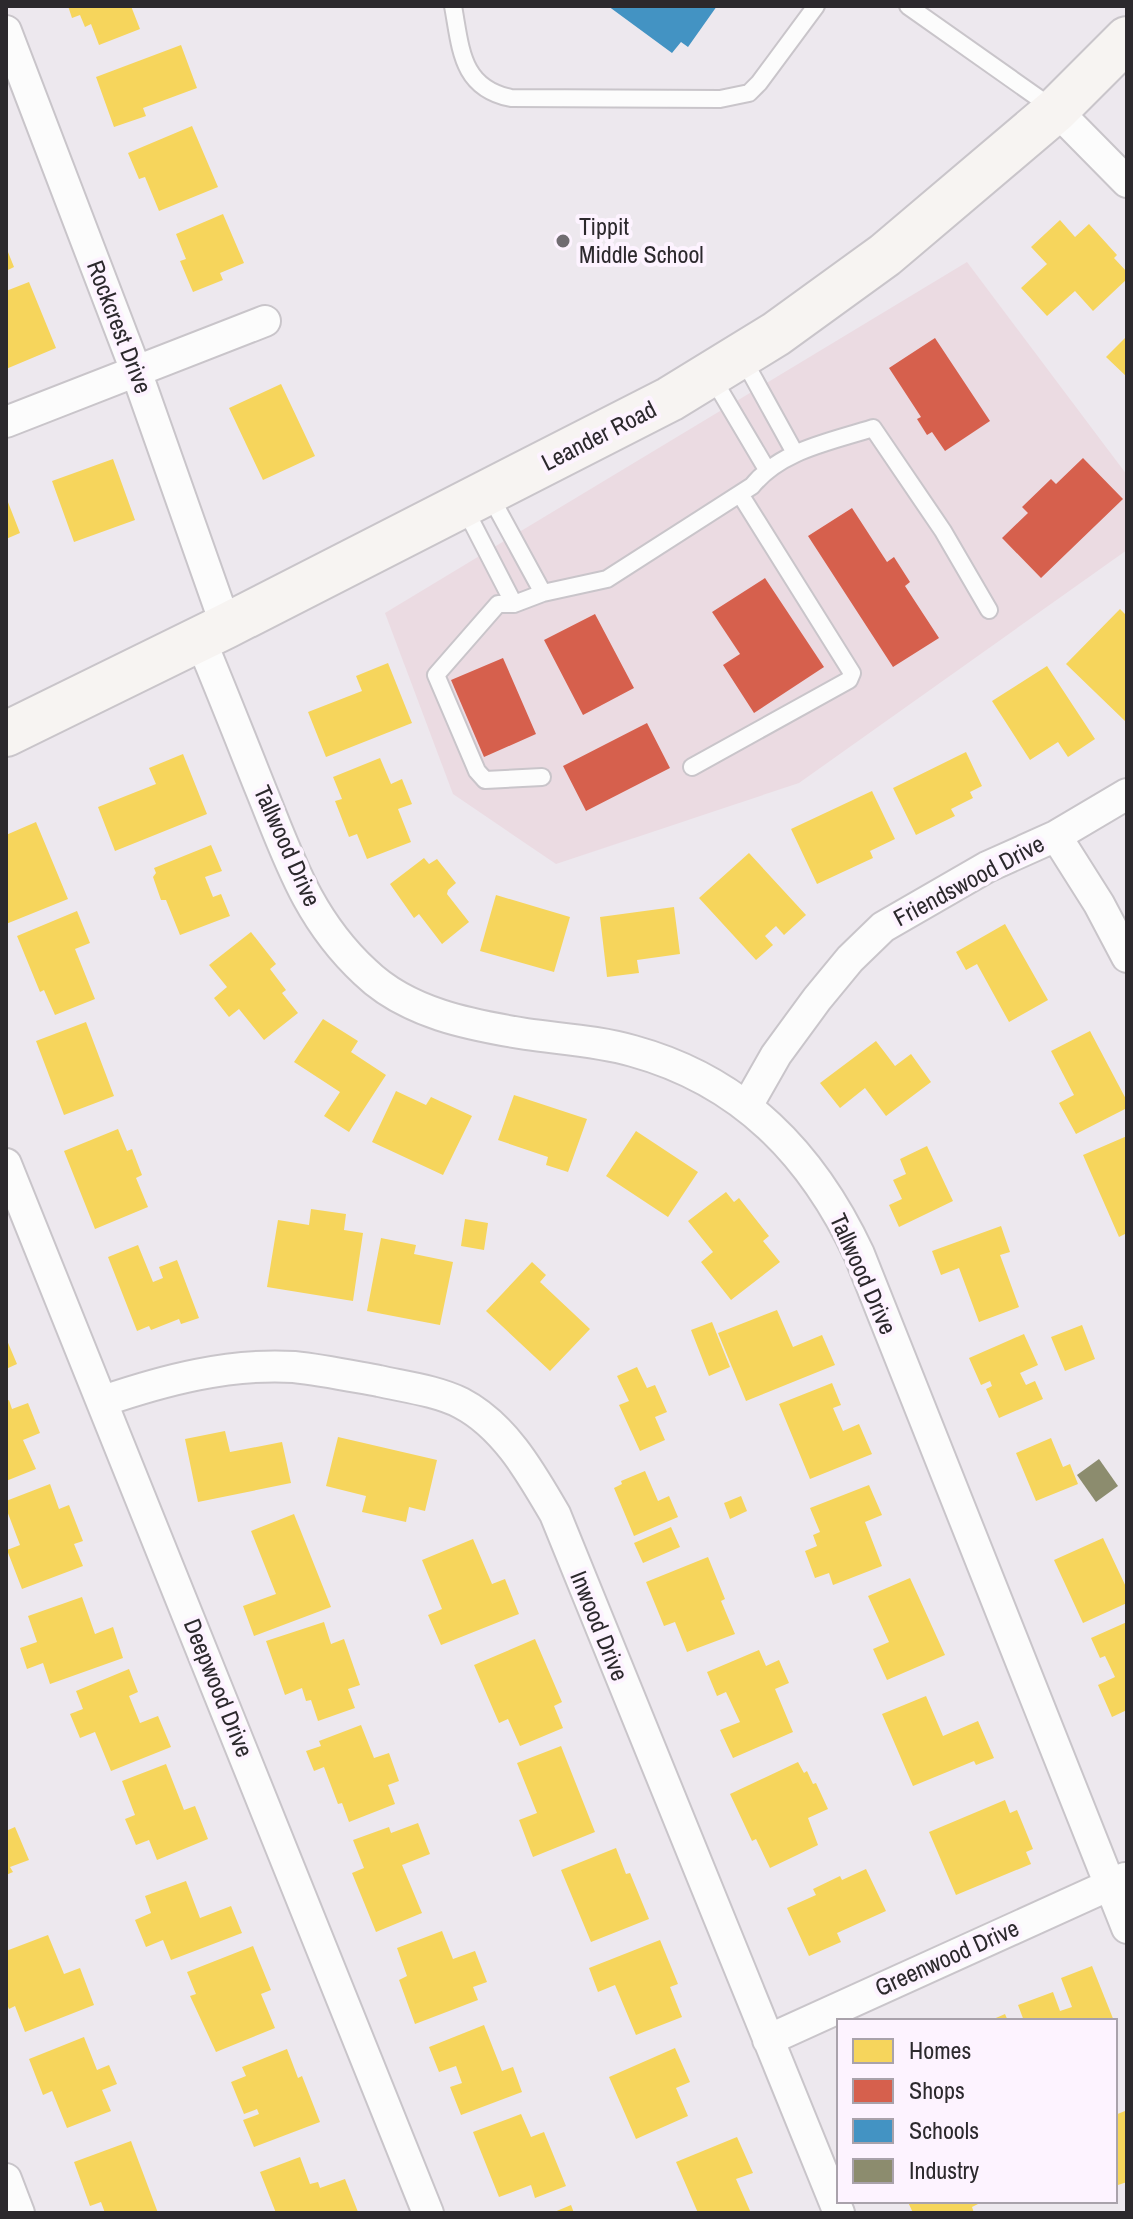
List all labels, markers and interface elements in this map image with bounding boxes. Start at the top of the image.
place label: Tippit Middle School [579,210,704,270]
marker: Tippit Middle School [554,232,572,250]
street label: Rockcrest Drive [80,256,160,398]
street label: Leander Road [536,393,661,478]
street label: Tallwood Drive [247,780,329,911]
street label: Friendswood Drive [888,827,1049,933]
street label: Tallwood Drive [823,1208,905,1339]
street label: Inwood Drive [563,1566,636,1685]
street label: Deepwood Drive [177,1614,261,1762]
street label: Greenwood Drive [870,1911,1024,2003]
legend [837,2019,1117,2203]
text: Homes [909,2034,971,2066]
text: Shops [909,2074,965,2106]
text: Schools [909,2114,979,2146]
text: Industry [909,2154,979,2186]

